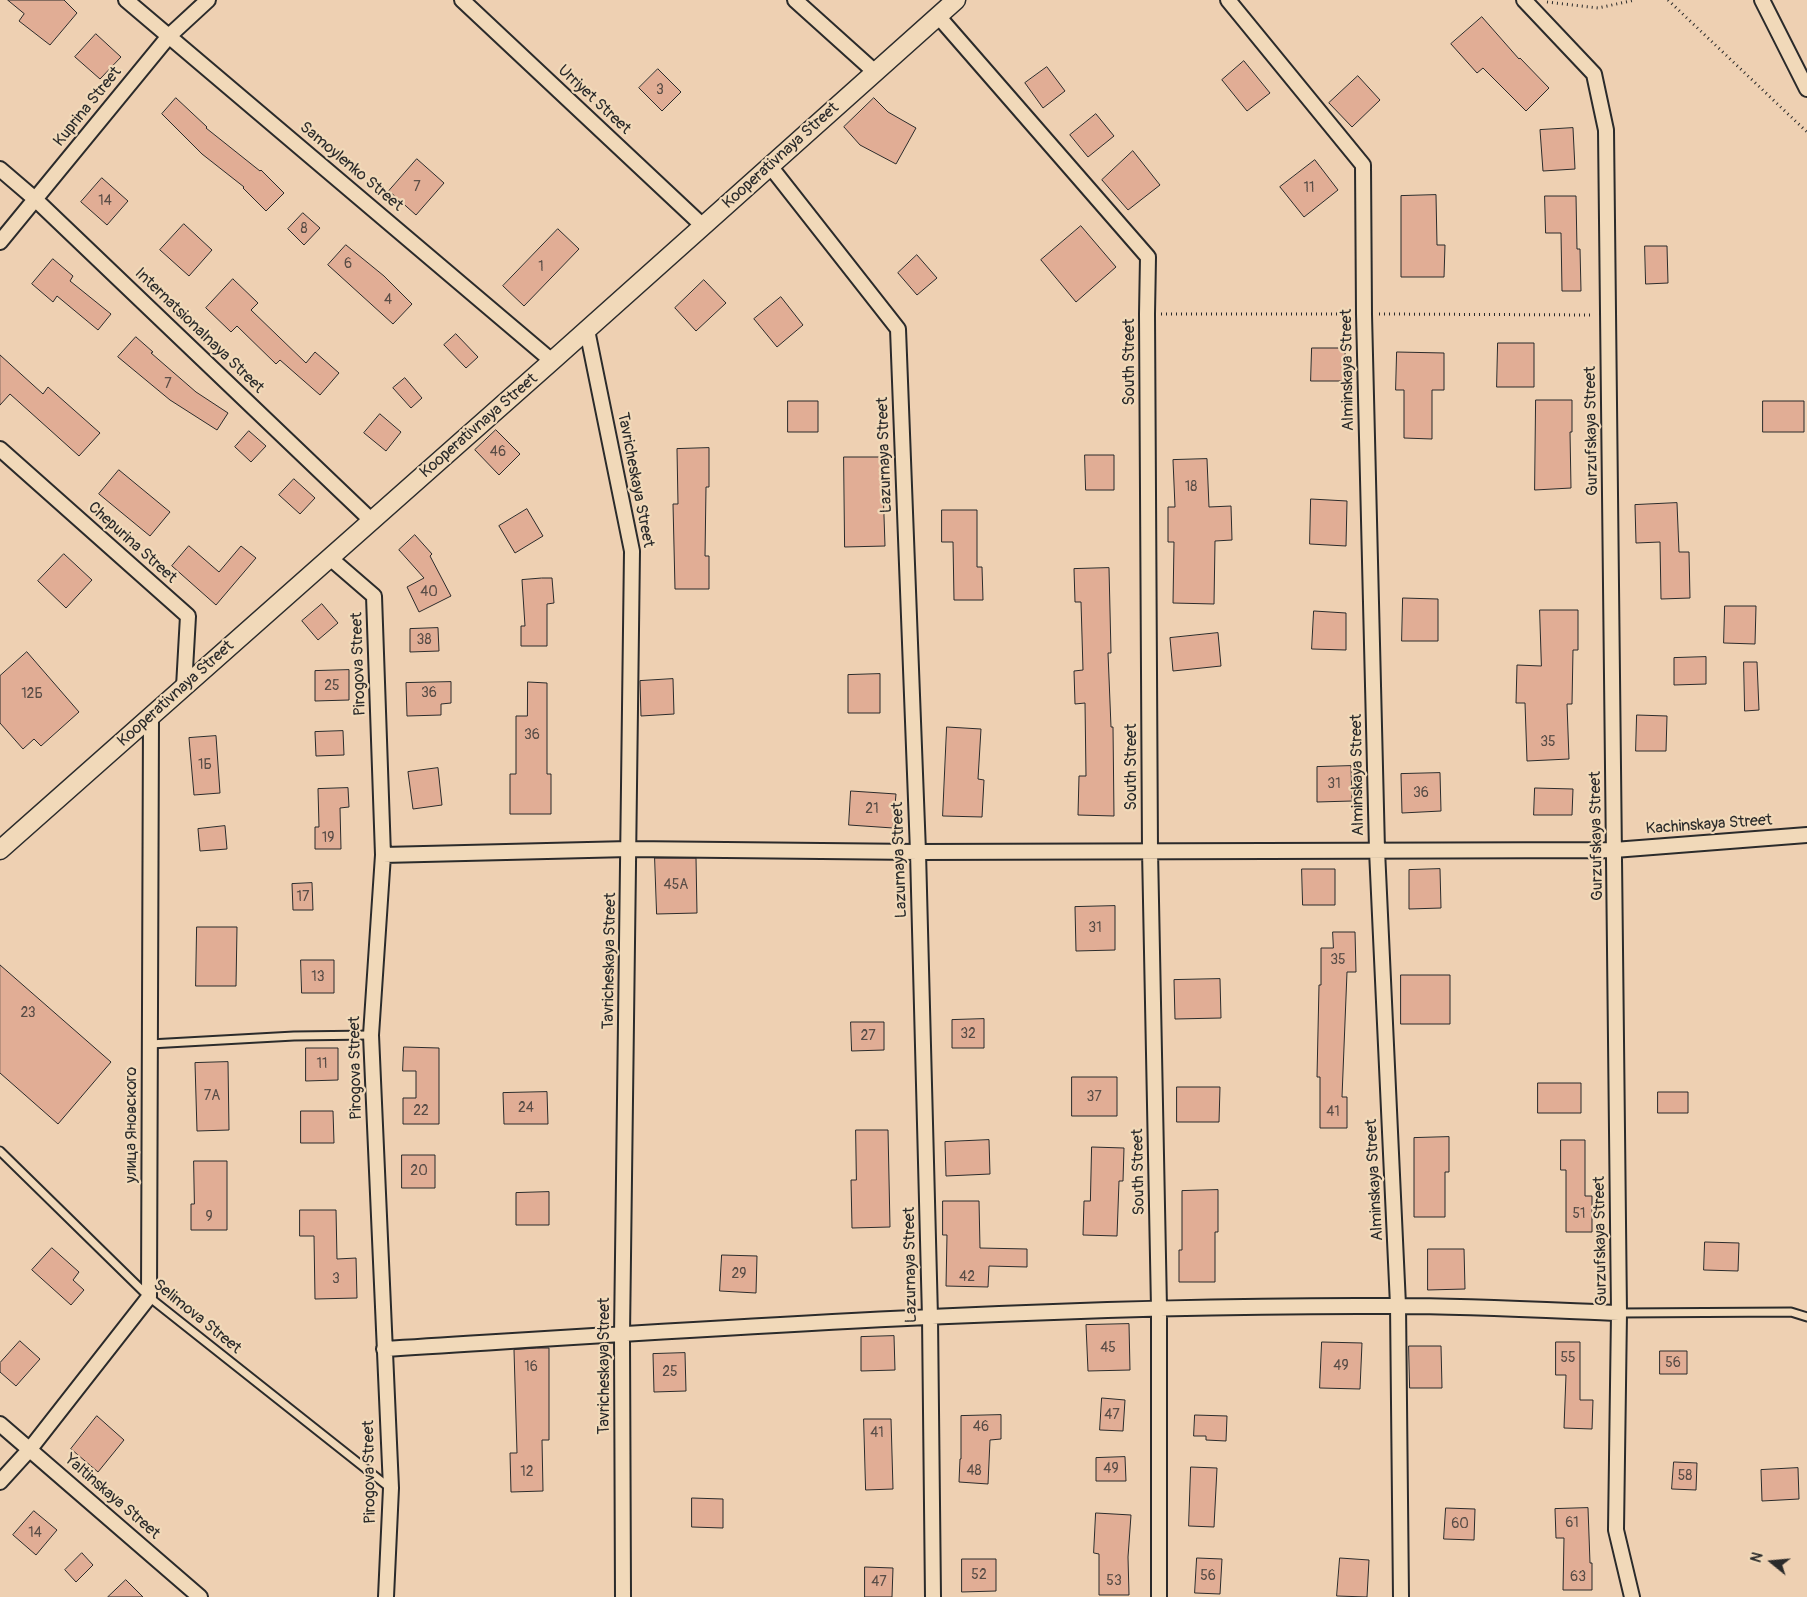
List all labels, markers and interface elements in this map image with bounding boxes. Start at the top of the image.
street label: Urriyet Street [554,61,634,139]
street label: Kuprina Street [50,63,126,151]
house number: 3 [656,82,664,98]
street label: Kooperativnaya Street [719,99,843,213]
street label: Samoylenko Street [295,118,407,216]
house number: 7 [413,179,421,195]
house number: 11 [1304,180,1314,196]
house number: 14 [98,193,112,209]
house number: 8 [300,221,308,237]
house number: 6 [344,256,352,272]
house number: 1 [538,259,544,275]
street label: Internatsionalnaya Street [130,264,268,398]
house number: 4 [384,292,392,308]
street label: Alminskaya Street [1337,309,1359,431]
street label: South Street [1120,319,1140,405]
street label: Gurzufskaya Street [1581,366,1603,496]
street label: Kooperativnaya Street [416,370,542,482]
house number: 7 [164,376,172,392]
street label: Lazurnaya Street [873,397,897,513]
street label: Tavricheskaya Street [613,411,657,549]
house number: 46 [490,444,506,460]
house number: 18 [1185,479,1197,495]
street label: Chepurina Street [84,498,180,588]
house number: 40 [420,584,438,600]
street label: Pirogova Street [348,612,370,716]
house number: 38 [417,632,431,648]
street label: Kooperativnaya Street [114,637,238,751]
house number: 25 [324,678,340,694]
house number: 36 [421,685,437,701]
house number: 12Б [21,686,43,702]
street label: Alminskaya Street [1347,714,1369,836]
street label: South Street [1122,724,1142,810]
house number: 36 [524,727,540,743]
house number: 35 [1540,734,1556,750]
house number: 1Б [198,757,212,773]
street label: Gurzufskaya Street [1586,771,1608,901]
house number: 31 [1327,776,1341,792]
house number: 36 [1413,785,1429,801]
house number: 21 [865,801,879,817]
street label: Lazurnaya Street [888,802,912,918]
street label: Kachinskaya Street [1645,811,1773,839]
house number: 19 [322,830,334,846]
house number: 45А [664,877,688,893]
house number: 17 [297,889,309,905]
street label: Tavricheskaya Street [599,892,621,1030]
house number: 31 [1088,920,1102,936]
house number: 35 [1330,952,1346,968]
house number: 13 [311,969,325,985]
house number: 23 [20,1005,36,1021]
street label: Pirogova Street [345,1016,367,1120]
house number: 32 [960,1026,976,1042]
house number: 27 [860,1028,876,1044]
house number: 11 [317,1056,327,1072]
street label: улица Яновского [122,1067,142,1183]
house number: 7А [204,1088,220,1104]
house number: 37 [1086,1089,1102,1105]
house number: 24 [518,1100,534,1116]
house number: 22 [413,1103,429,1119]
house number: 41 [1326,1104,1340,1120]
street label: Alminskaya Street [1362,1118,1388,1242]
street label: South Street [1129,1128,1149,1216]
house number: 20 [410,1163,428,1179]
street label: Gurzufskaya Street [1590,1176,1612,1306]
house number: 51 [1572,1206,1586,1222]
street label: Lazurnaya Street [900,1207,922,1323]
house number: 9 [205,1209,213,1225]
house number: 29 [731,1266,747,1282]
house number: 42 [959,1269,975,1285]
house number: 3 [332,1271,340,1287]
street label: Selimova Street [149,1276,245,1358]
street label: Tavricheskaya Street [595,1297,615,1435]
house number: 45 [1100,1340,1116,1356]
house number: 55 [1560,1350,1576,1366]
house number: 56 [1665,1355,1681,1371]
house number: 49 [1333,1358,1349,1374]
house number: 16 [524,1359,538,1375]
house number: 25 [662,1364,678,1380]
house number: 47 [1104,1407,1120,1423]
house number: 46 [973,1419,989,1435]
street label: Pirogova Street [359,1420,381,1524]
house number: 41 [870,1425,884,1441]
street label: Yaltinskaya Street [60,1450,164,1544]
house number: 49 [1103,1461,1119,1477]
house number: 48 [966,1463,982,1479]
house number: 12 [520,1464,534,1480]
house number: 58 [1678,1468,1692,1484]
house number: 61 [1565,1515,1579,1531]
house number: 60 [1451,1516,1469,1532]
house number: 14 [28,1525,42,1541]
north arrow [1747,1537,1797,1587]
text: N [1748,1550,1767,1564]
house number: 52 [971,1567,987,1583]
house number: 56 [1200,1568,1216,1584]
house number: 63 [1570,1569,1586,1585]
house number: 53 [1106,1573,1122,1589]
house number: 47 [871,1574,887,1590]

